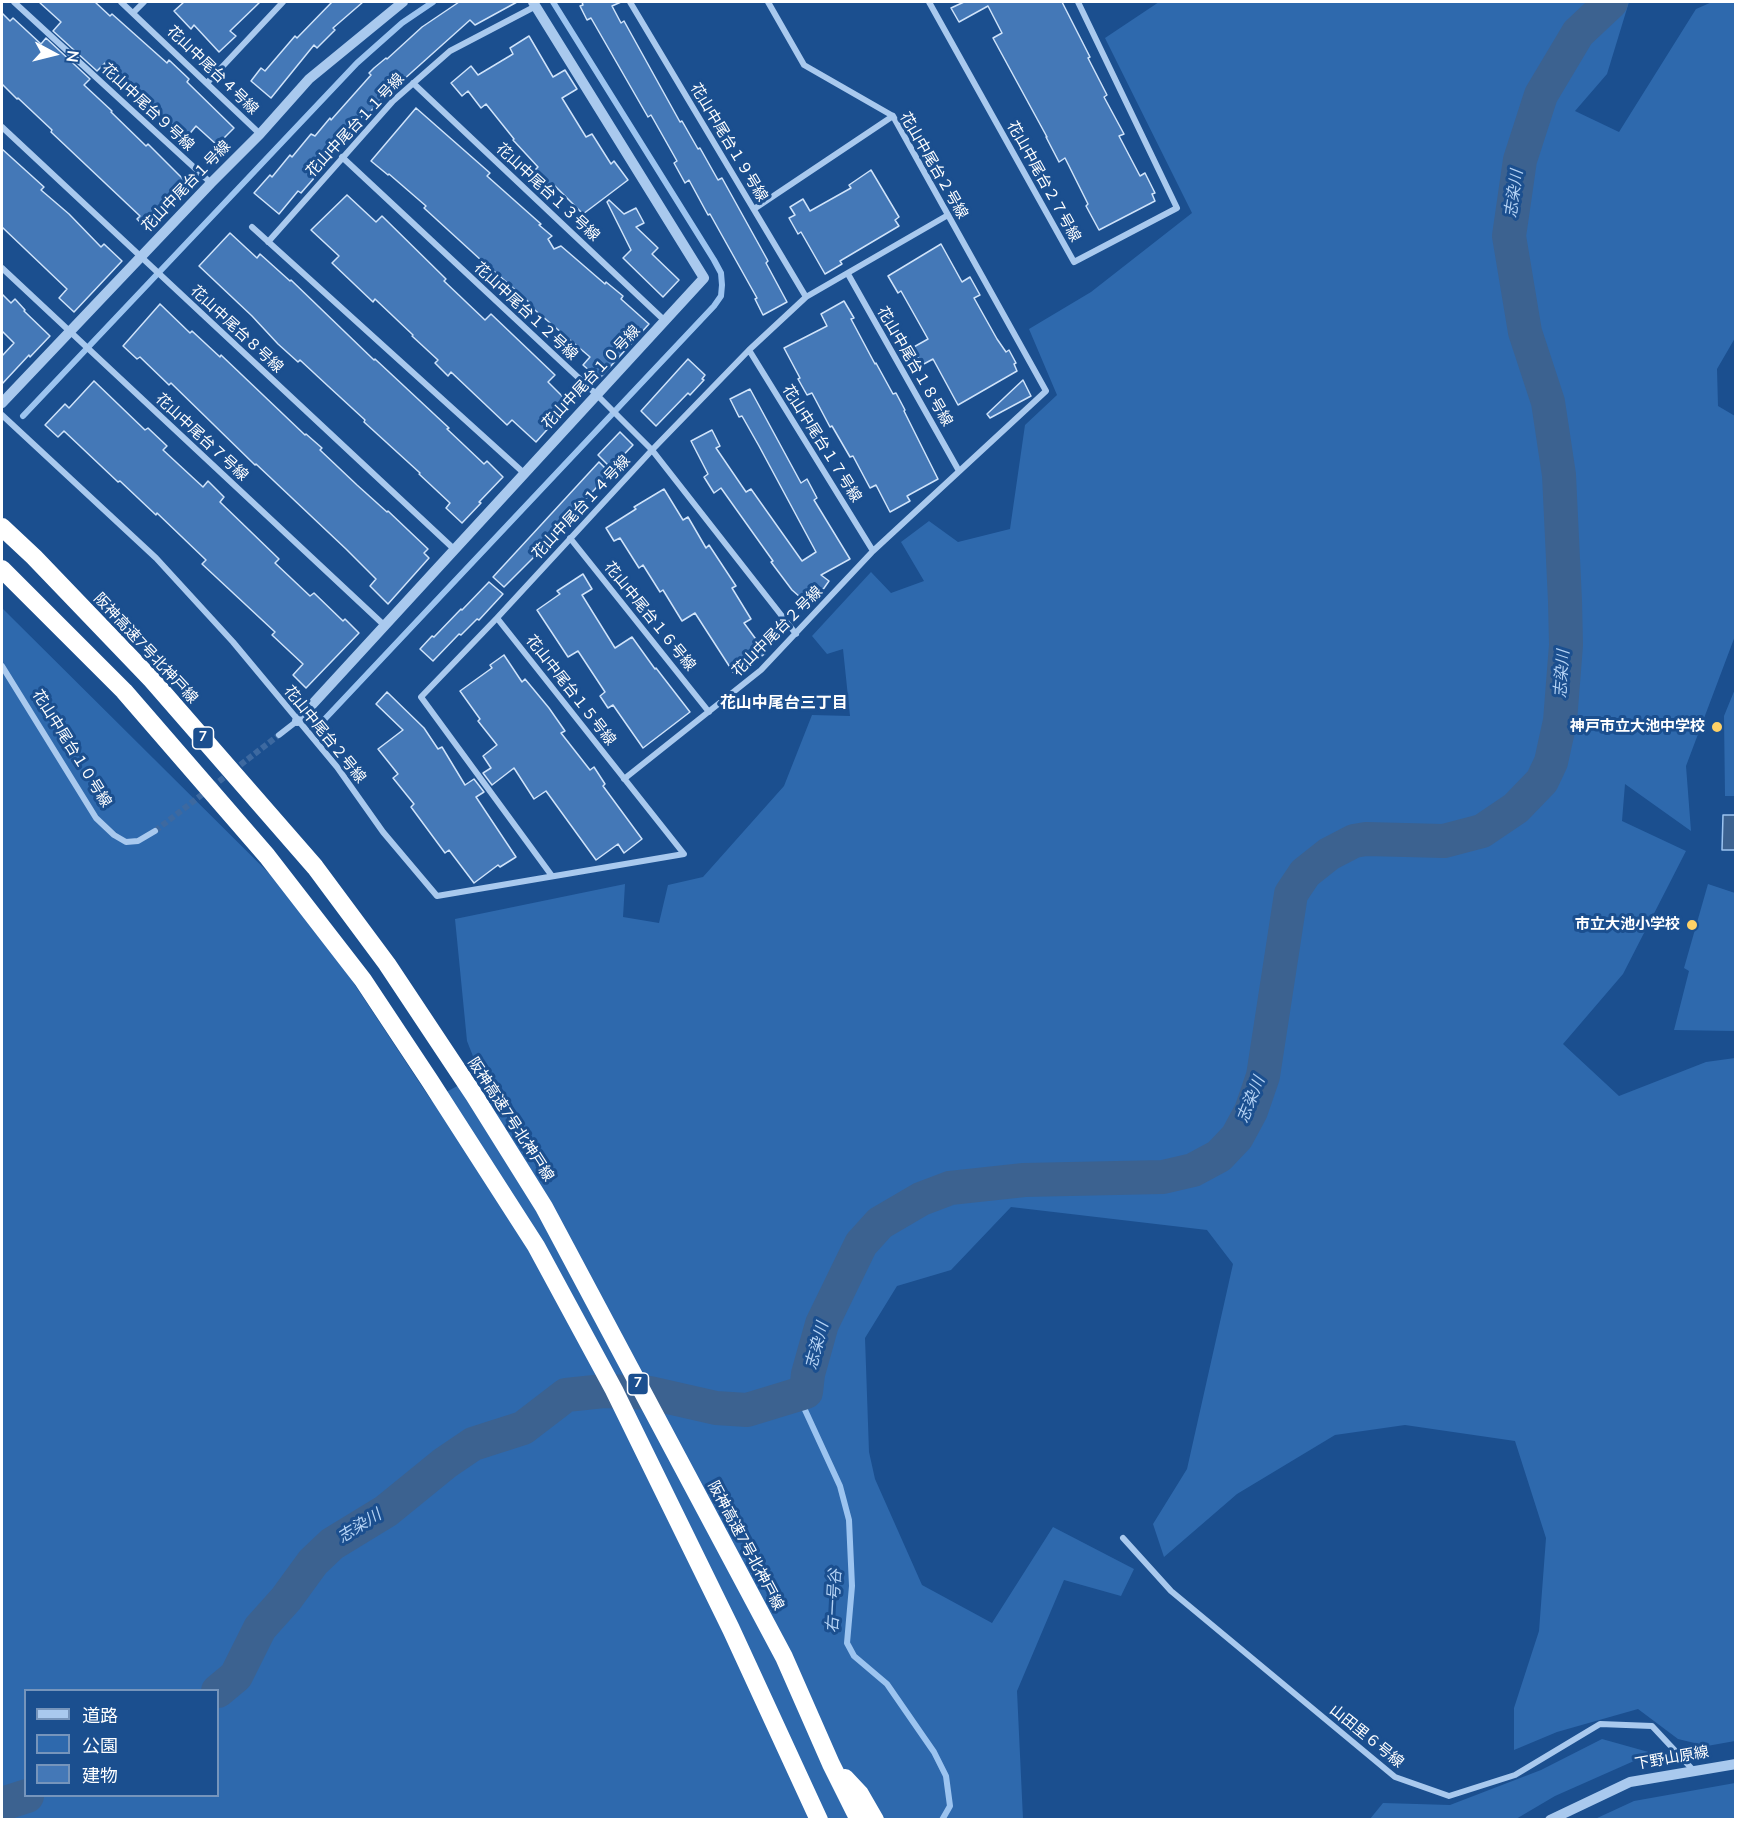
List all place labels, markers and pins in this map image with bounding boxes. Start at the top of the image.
place label: 神戸市立大池中学校 [1570,718,1705,736]
marker: 神戸市立大池中学校 [1710,720,1724,734]
place label: 市立大池小学校 [1575,916,1680,934]
marker: 市立大池小学校 [1685,918,1699,932]

